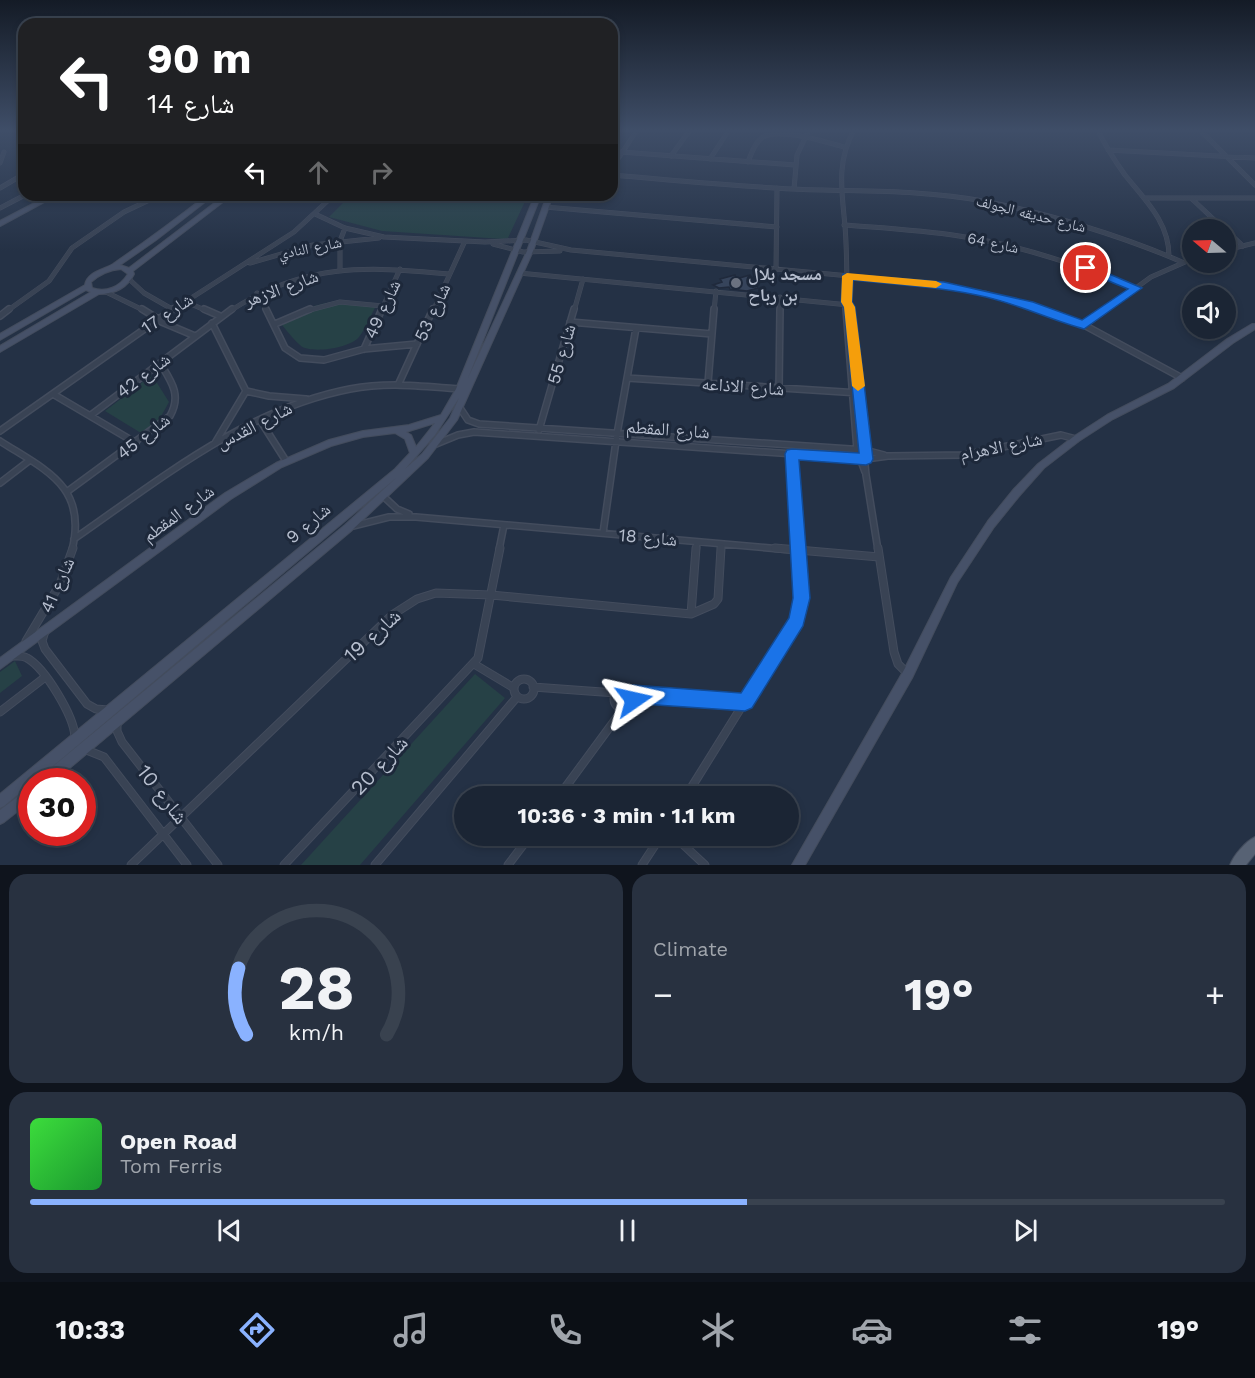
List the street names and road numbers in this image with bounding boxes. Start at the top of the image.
street label: شارع حديقه الجولف [974,192,1088,237]
street label: شارع 64 [966,229,1020,258]
street label: شارع النادي [277,233,344,266]
street label: شارع الازهر [240,265,321,312]
street label: شارع 49 [359,276,406,342]
street label: شارع 53 [410,280,455,345]
street label: شارع 17 [137,288,197,339]
street label: شارع 55 [542,322,581,387]
street label: شارع 42 [112,348,175,403]
street label: شارع الاذاعه [701,373,785,400]
street label: شارع القدس [213,397,296,454]
street label: شارع 45 [112,409,174,464]
street label: شارع المقطم [625,416,710,444]
street label: شارع الاهرام [958,428,1044,466]
street label: شارع المقطم [138,480,219,548]
street label: شارع 9 [282,498,335,548]
street label: شارع 18 [618,524,678,551]
street label: شارع 41 [36,554,79,616]
street label: شارع 19 [338,603,406,668]
street label: شارع 20 [345,730,414,801]
street label: شارع 10 [131,759,194,829]

